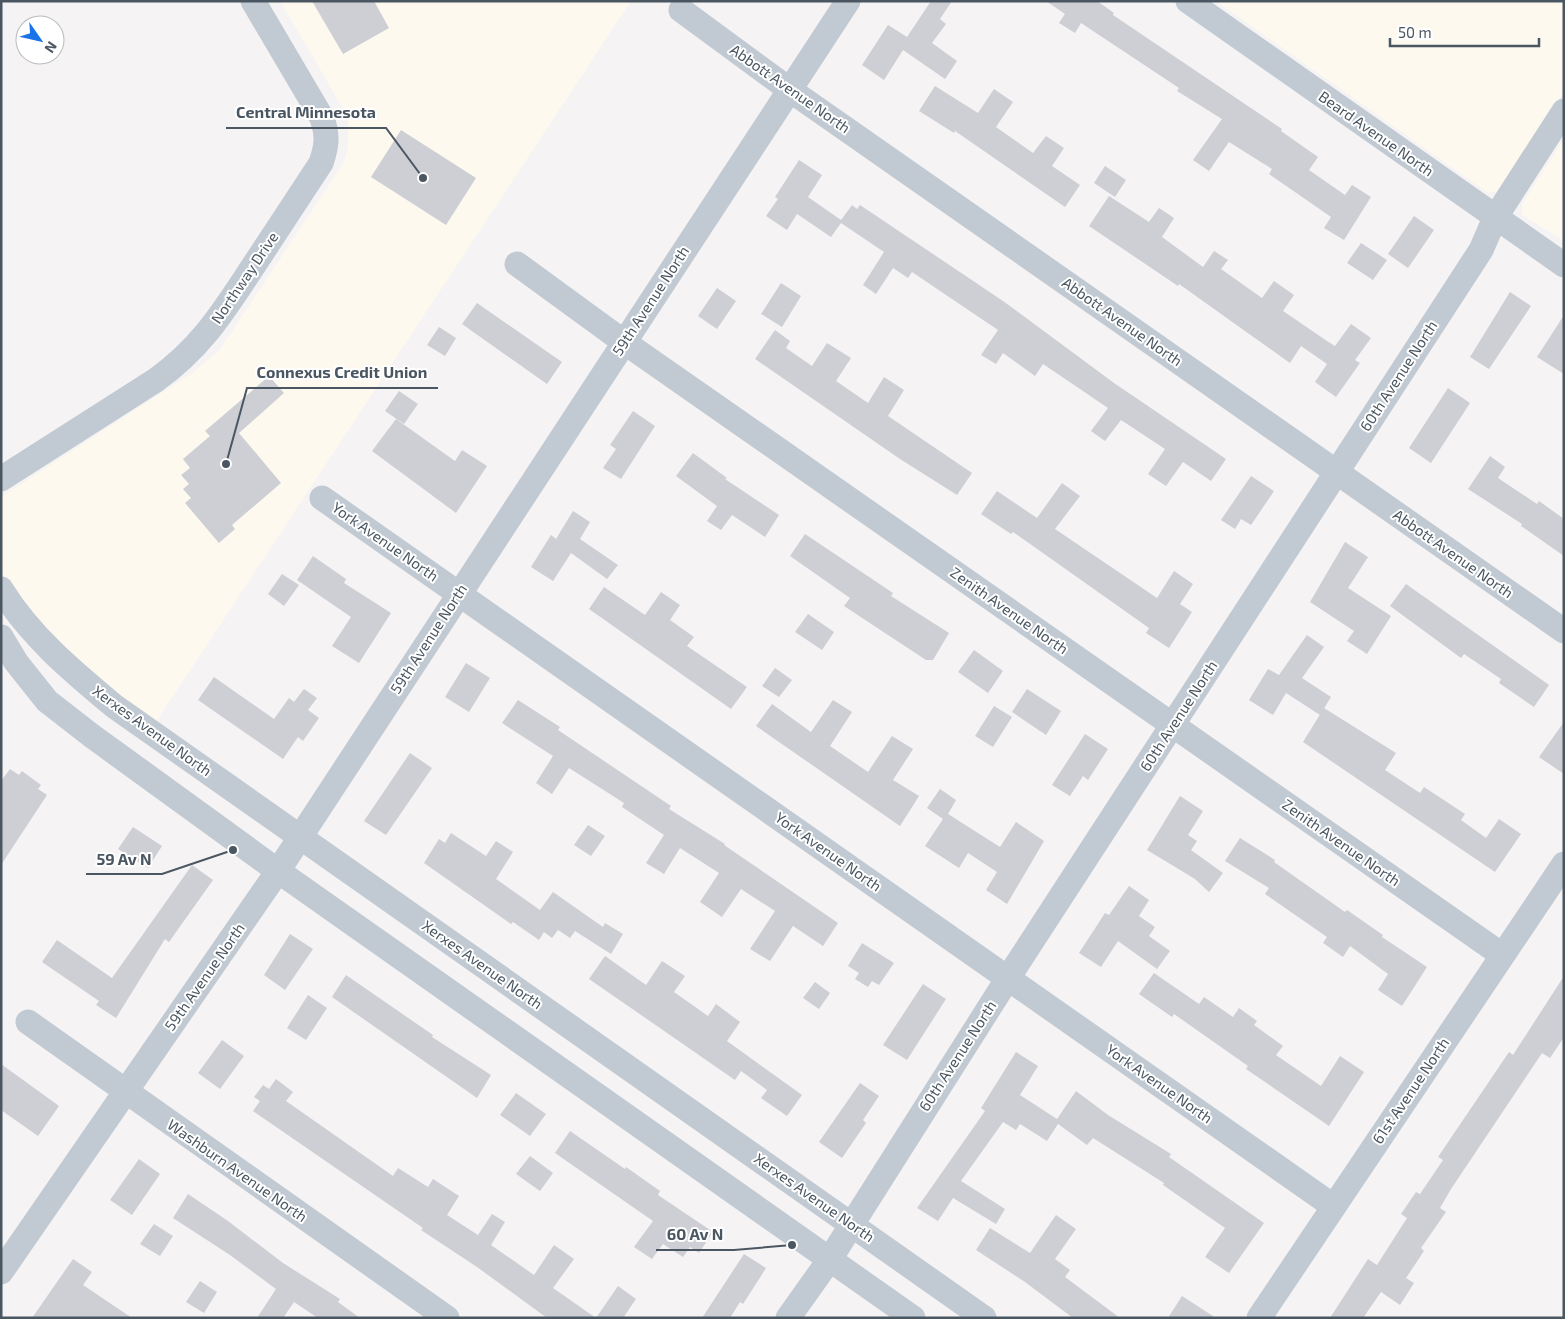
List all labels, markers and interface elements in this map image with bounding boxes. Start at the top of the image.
north arrow [15,15,65,65]
scale bar [1390,15,1539,47]
text: 50 m [1398,23,1432,41]
text: N [41,39,61,56]
street label: Abbott Avenue North [727,40,854,136]
street label: Beard Avenue North [1316,87,1438,180]
callout: Central Minnesota [226,97,386,128]
text: Central Minnesota [236,102,376,121]
street label: Northway Drive [207,228,281,327]
street label: 59th Avenue North [608,242,692,359]
street label: Abbott Avenue North [1059,273,1186,369]
street label: 60th Avenue North [1356,317,1441,434]
callout: Connexus Credit Union [247,357,438,388]
text: Connexus Credit Union [257,362,427,381]
street label: York Avenue North [329,498,442,585]
street label: Abbott Avenue North [1390,505,1517,601]
street label: Zenith Avenue North [947,563,1072,658]
street label: 59th Avenue North [386,580,470,697]
street label: 60th Avenue North [1136,657,1221,774]
street label: Xerxes Avenue North [90,681,216,779]
street label: Zenith Avenue North [1279,795,1404,890]
street label: York Avenue North [772,808,885,895]
callout: 59 Av N [86,843,162,874]
text: 59 Av N [96,849,152,868]
street label: Xerxes Avenue North [419,916,546,1012]
street label: 59th Avenue North [160,919,248,1034]
street label: 60th Avenue North [915,997,1000,1114]
street label: 61st Avenue North [1368,1034,1452,1147]
street label: York Avenue North [1103,1040,1216,1127]
street label: Washburn Avenue North [164,1115,311,1225]
street label: Xerxes Avenue North [751,1149,878,1245]
callout: 60 Av N [656,1219,734,1250]
text: 60 Av N [667,1224,723,1243]

